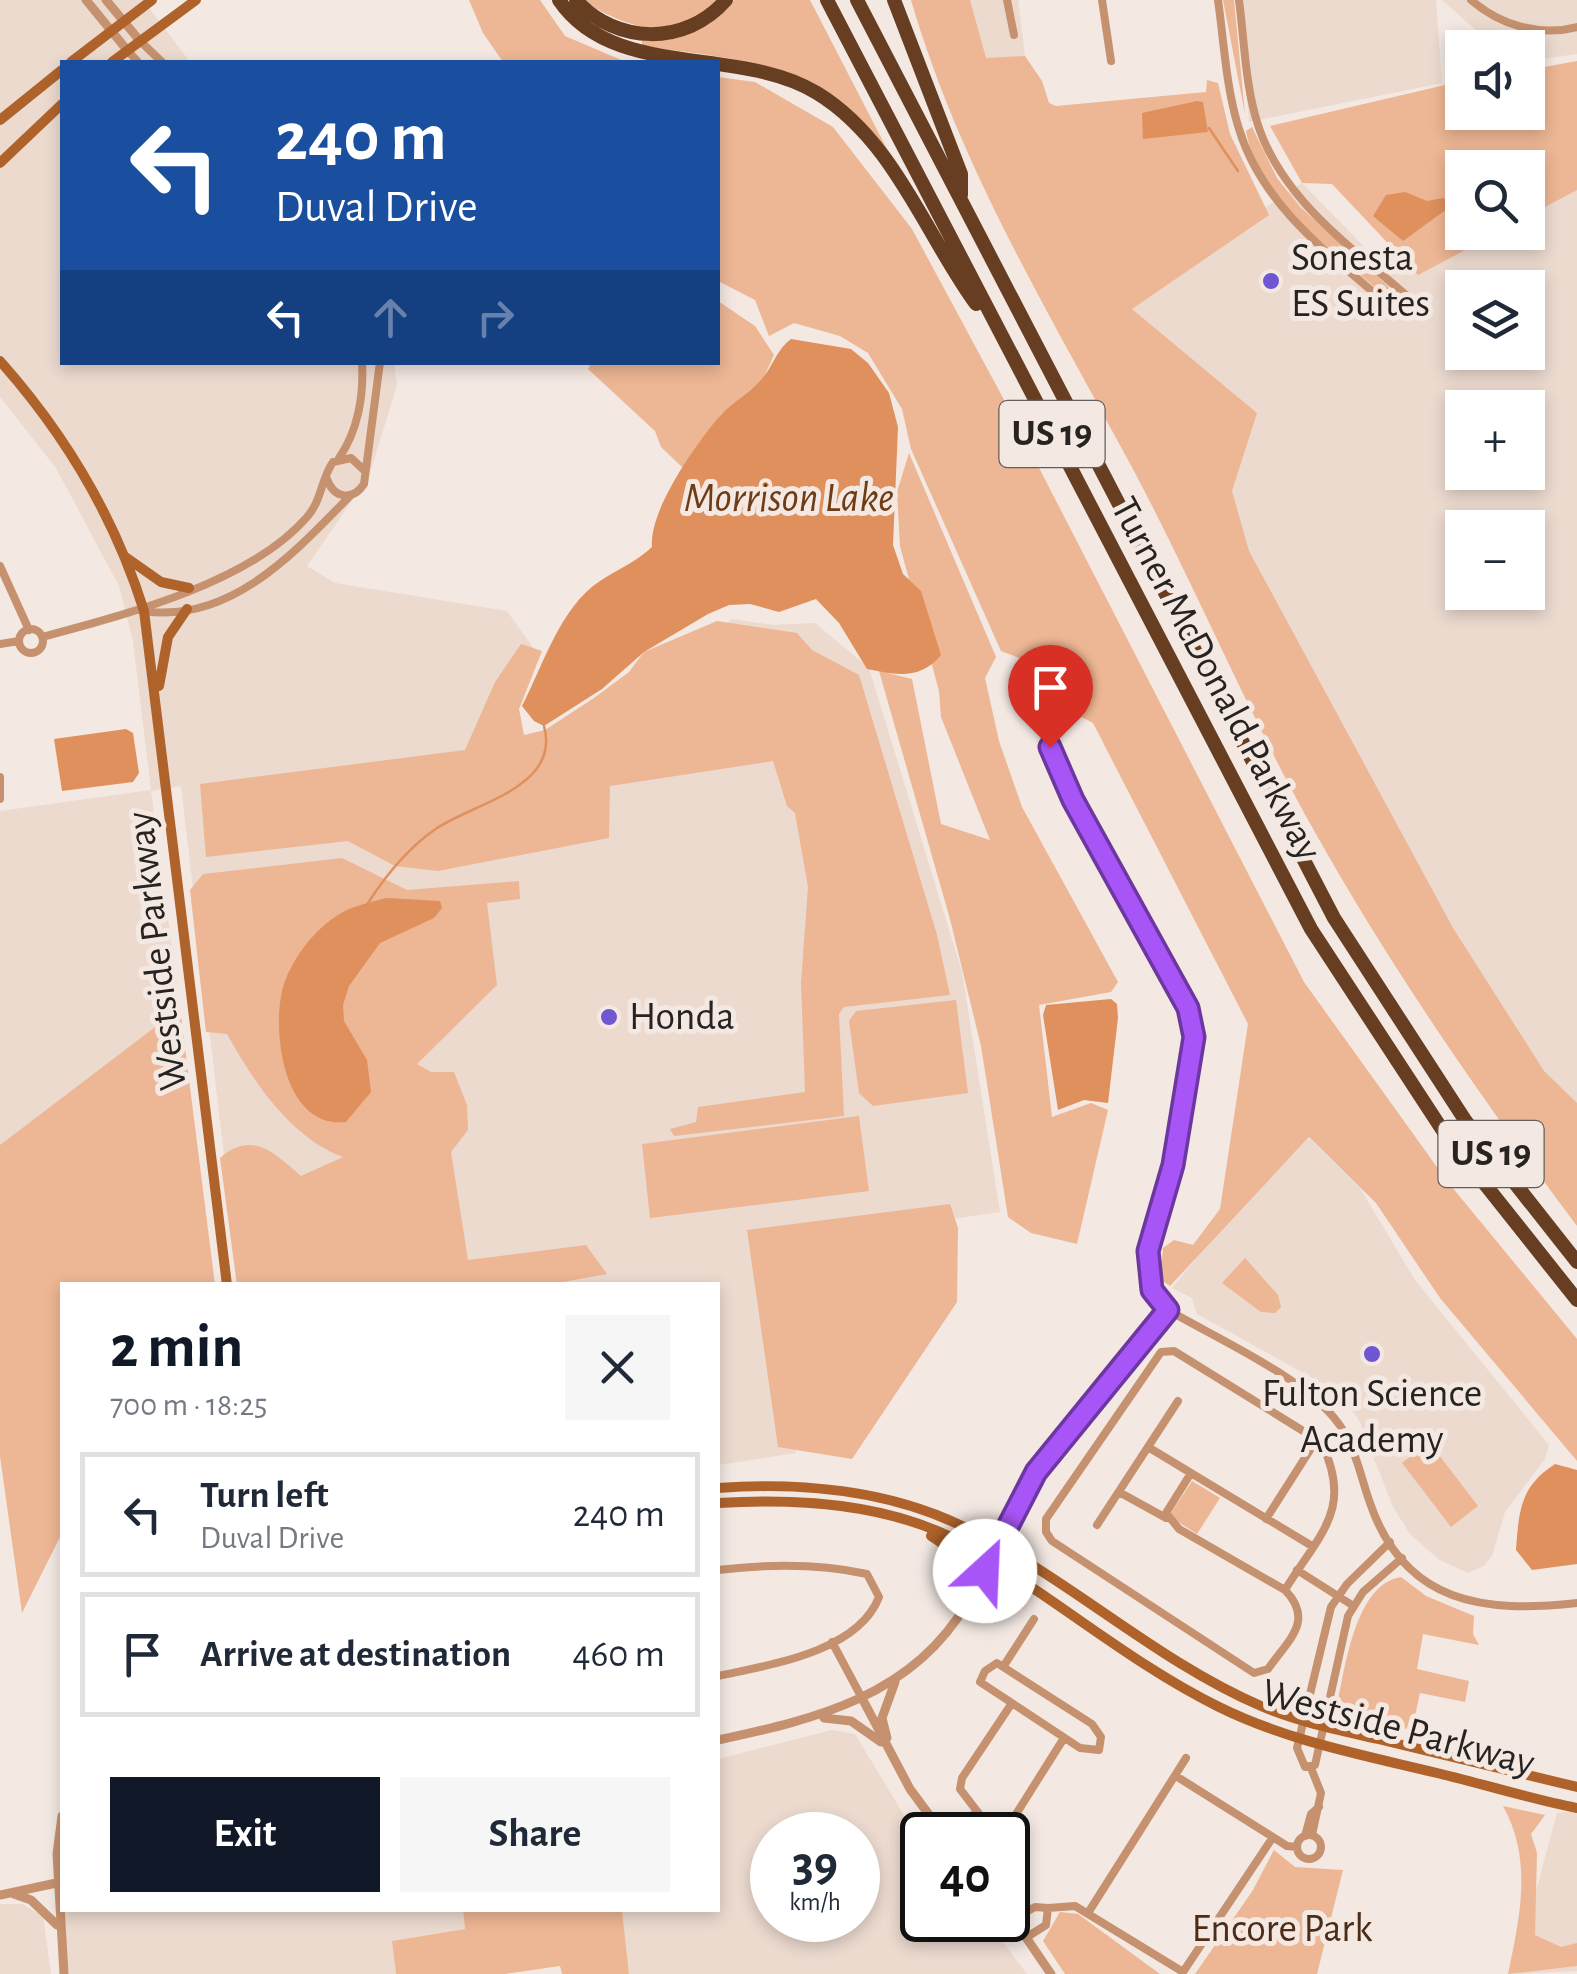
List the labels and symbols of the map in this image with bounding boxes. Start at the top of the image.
place label: Sonesta ES Suites [1291,238,1430,324]
marker: Sonesta ES Suites [1260,270,1282,292]
road number: US 19 [1000,401,1104,467]
water label: Morrison Lake [684,477,894,519]
street label: Turner McDonald Parkway [1103,491,1329,867]
pin [1008,645,1093,748]
street label: Westside Parkway [120,809,194,1093]
place label: Honda [629,997,735,1037]
marker: Honda [598,1006,620,1028]
road number: US 19 [1438,1121,1544,1187]
marker: Fulton Science Academy [1361,1343,1383,1365]
place label: Fulton Science Academy [1262,1374,1482,1460]
position arrow [933,1519,1037,1623]
street label: Westside Parkway [1257,1672,1539,1784]
speed limit sign: 40 [900,1812,1030,1942]
park label: Encore Park [1191,1909,1373,1949]

